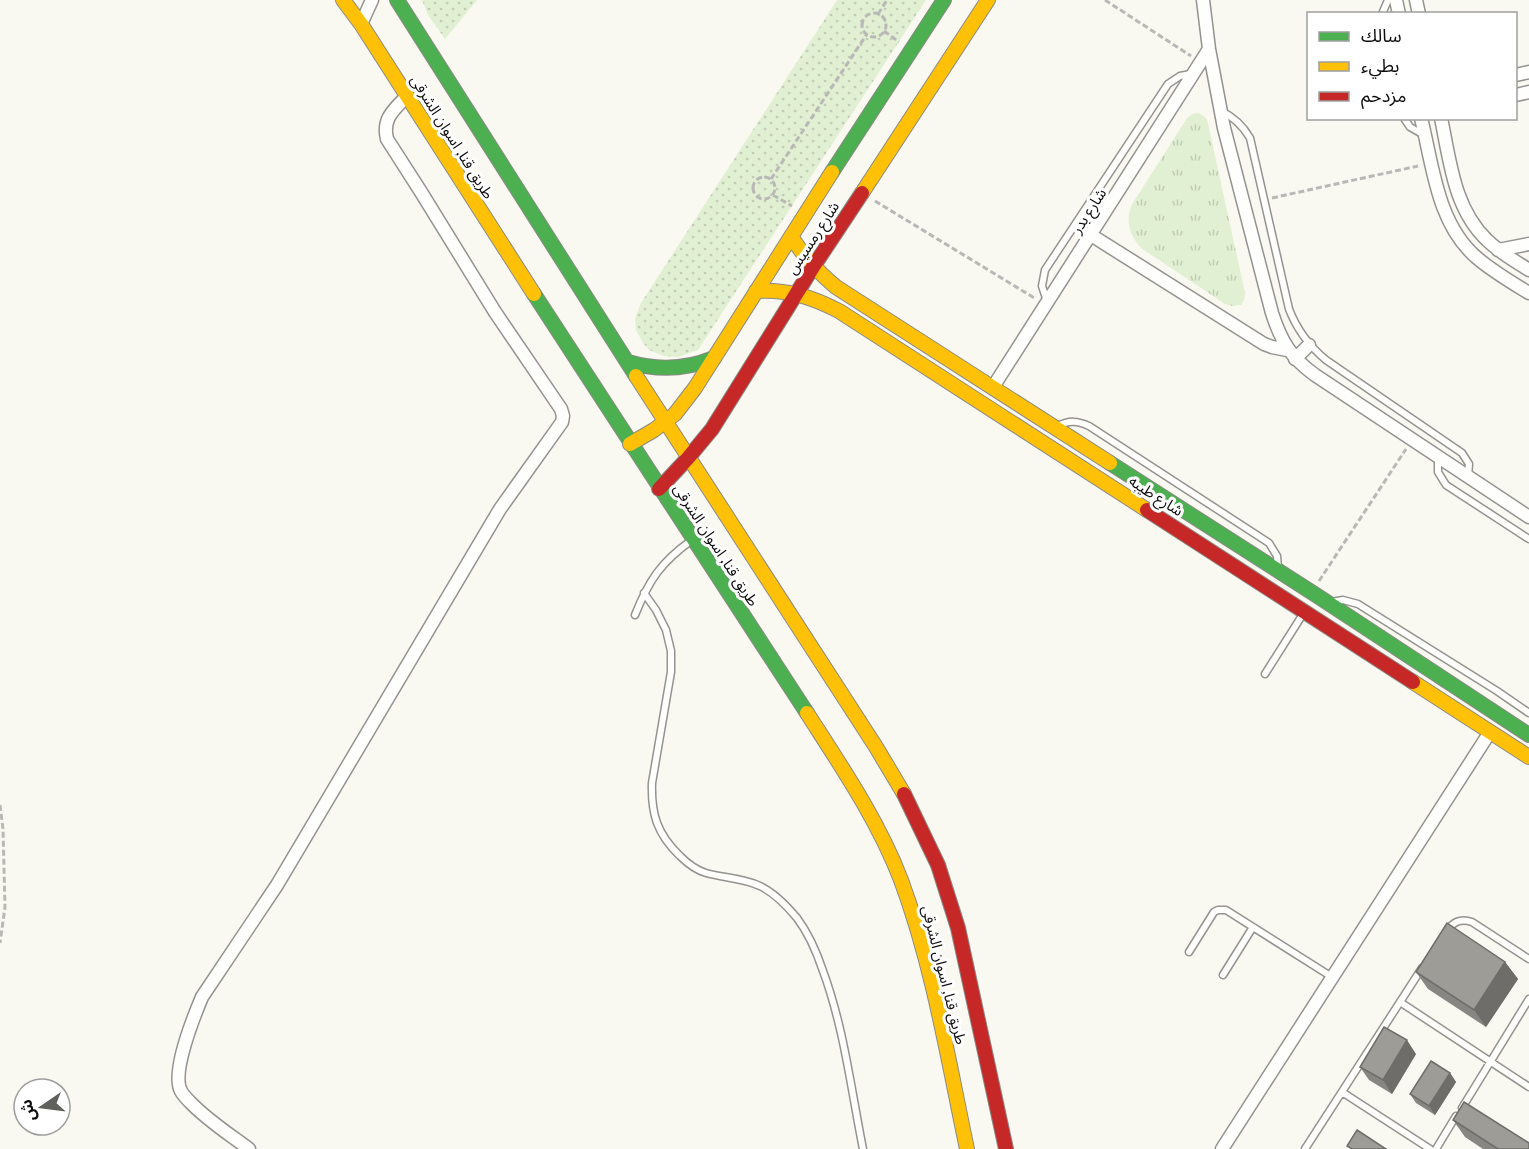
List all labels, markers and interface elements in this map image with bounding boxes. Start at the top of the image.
legend [1307,12,1517,120]
text: سالك [1361,24,1402,47]
text: بطيء [1361,54,1399,79]
street label: طريق قنا, اسوان الشرقى [406,71,498,203]
text: مزدحم [1361,84,1406,109]
street label: شارع بدر [1066,184,1113,239]
street label: شارع رمسيس [782,198,846,279]
street label: شارع طيبه [1124,471,1187,523]
street label: طريق قنا, اسوان الشرقى [669,480,763,610]
street label: طريق قنا, اسوان الشرقى [917,903,971,1047]
north arrow [12,1077,72,1137]
text: ش [15,1097,40,1124]

